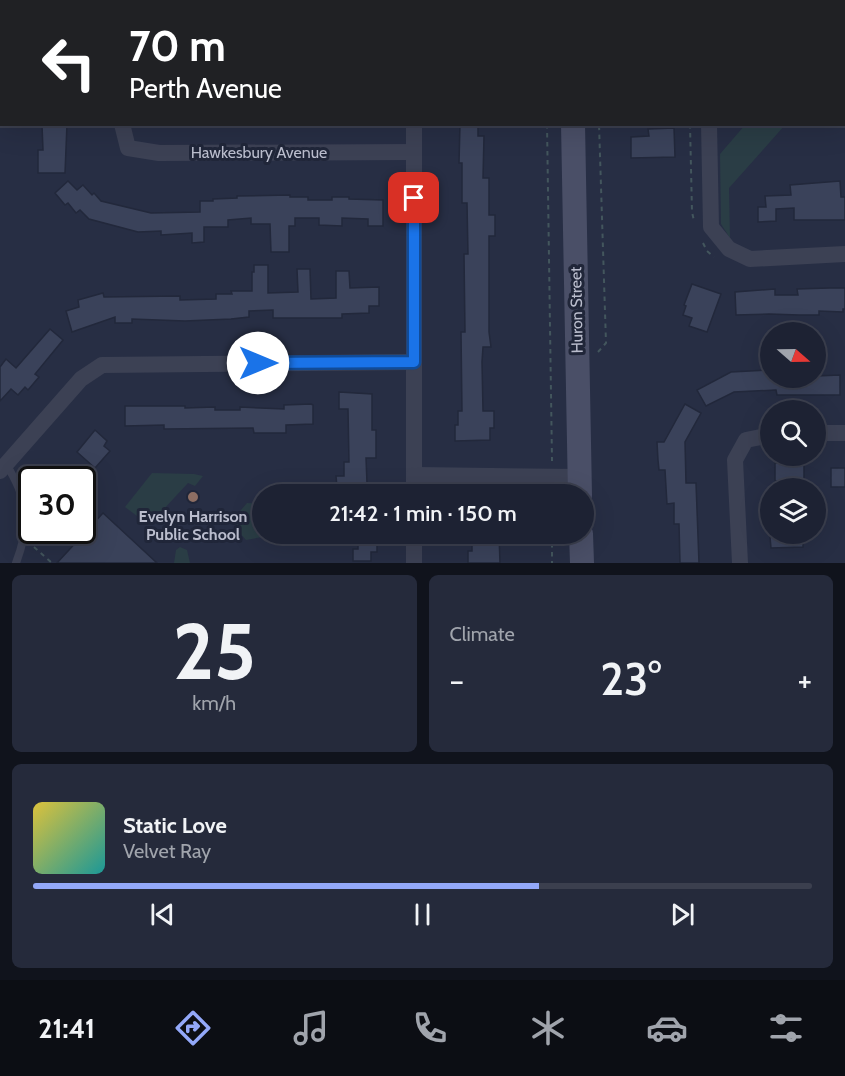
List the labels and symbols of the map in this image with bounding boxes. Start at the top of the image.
street label: Hawkesbury Avenue [191,143,327,162]
pin [388,172,439,223]
street label: Huron Street [566,266,587,354]
north arrow [760,322,826,388]
position arrow [226,331,290,395]
speed limit sign: 30 [18,466,96,544]
marker: Evelyn Harrison Public School [186,490,200,504]
place label: Evelyn Harrison Public School [139,507,247,544]

